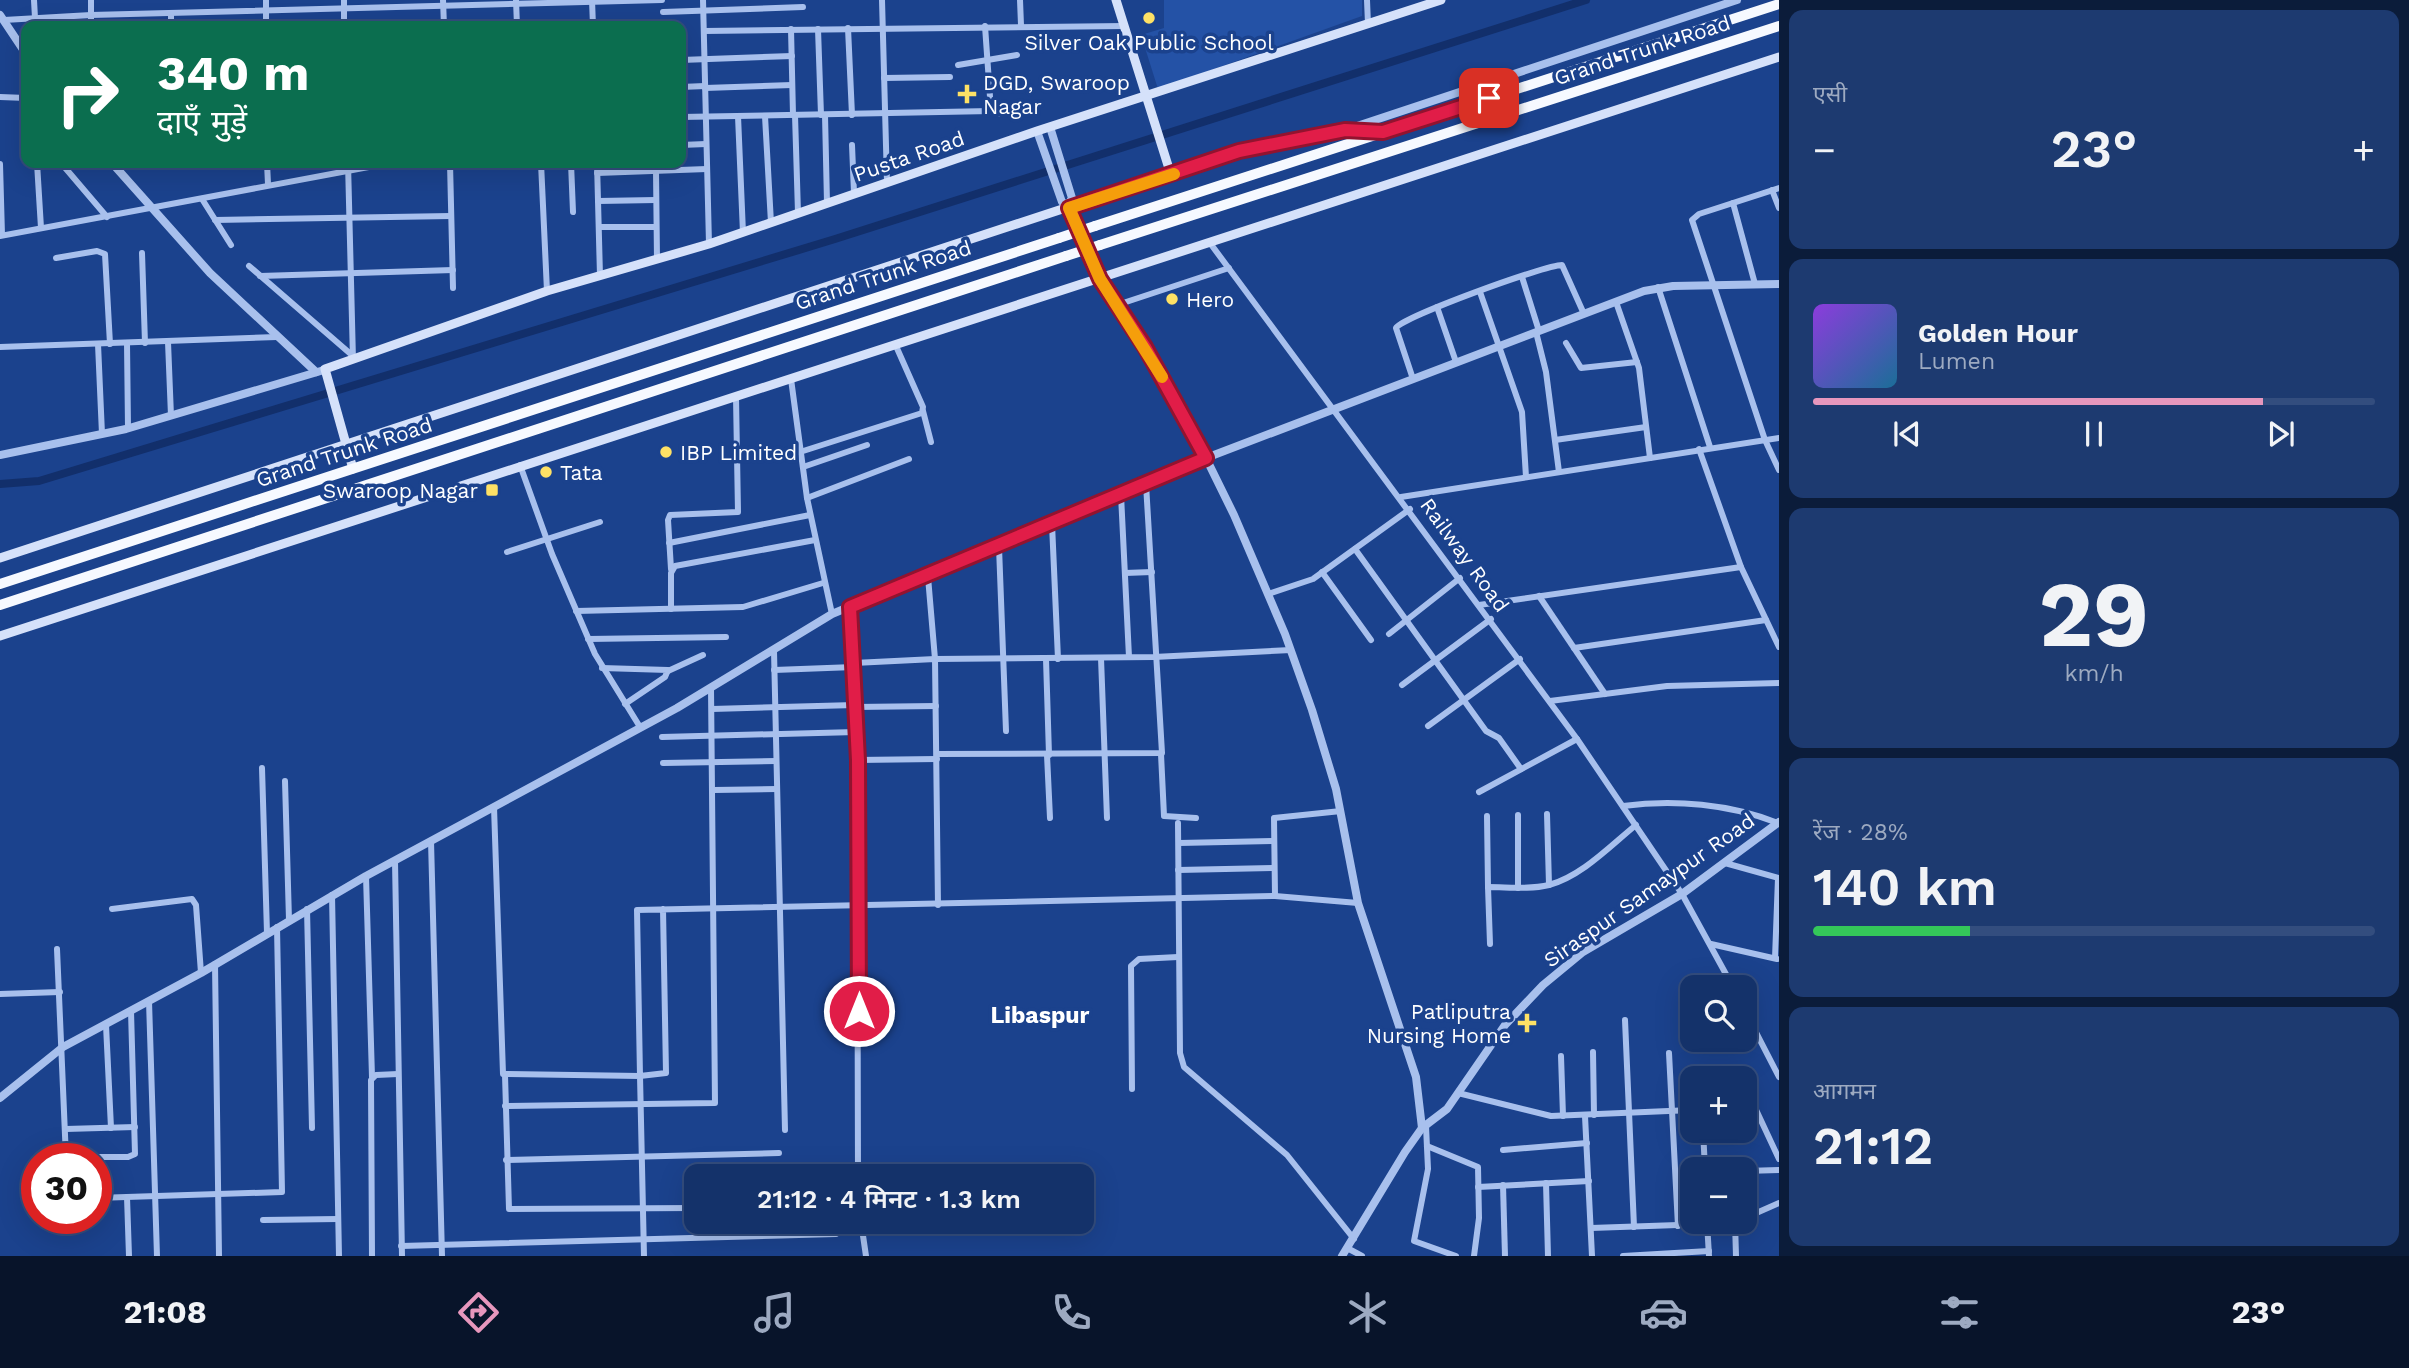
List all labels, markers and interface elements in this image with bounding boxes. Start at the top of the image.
marker: Silver Oak Public School [1141,10,1157,26]
street label: Grand Trunk Road [1551,10,1733,90]
place label: Silver Oak Public School [1024,30,1274,55]
text: 340 m [157,44,309,102]
icon: right [42,49,133,140]
pin [1459,68,1519,128]
place label: DGD, Swaroop Nagar [983,70,1130,119]
icon: arrive [1470,79,1508,117]
text: एसी [1813,81,1847,108]
marker: DGD, Swaroop Nagar [957,84,977,104]
text: दाएँ मुड़ें [157,103,247,141]
text: 23° [2051,119,2137,180]
street label: Pusta Road [850,125,968,187]
text: − [1813,128,1836,172]
text: + [2352,128,2375,172]
street label: Grand Trunk Road [792,235,974,315]
place label: Hero [1186,287,1234,312]
marker: Hero [1164,291,1180,307]
text: Golden Hour [1918,318,2078,348]
text: Lumen [1918,348,1995,375]
street label: Grand Trunk Road [253,412,435,492]
icon: previous [1888,415,1926,453]
icon: pause [2075,415,2113,453]
icon: next [2262,415,2300,453]
place label: IBP Limited [680,440,797,465]
marker: IBP Limited [658,444,674,460]
place label: Tata [560,460,603,485]
marker: Tata [538,464,554,480]
place label: Swaroop Nagar [323,478,478,503]
marker: Swaroop Nagar [484,482,500,498]
street label: Railway Road [1415,493,1515,617]
text: 29 [2039,561,2149,668]
text: km/h [2064,660,2124,687]
street label: Siraspur Samaypur Road [1539,808,1759,972]
text: रेंज · 28% [1813,819,1908,846]
text: 140 km [1813,857,1997,918]
position arrow [822,974,896,1048]
map controls [1680,975,1757,1234]
button: search [1680,975,1757,1052]
place label: Patliputra Nursing Home [1367,999,1511,1048]
district label: Libaspur [991,1002,1090,1029]
marker: Patliputra Nursing Home [1517,1013,1537,1033]
button: + [1680,1066,1757,1143]
text: आगमन [1813,1078,1876,1105]
text: 21:12 [1813,1116,1933,1177]
speed limit sign: 30 [21,1143,112,1234]
button: − [1680,1157,1757,1234]
text: 21:12 · 4 मिनट · 1.3 km [757,1184,1021,1214]
icon: directions [454,1288,503,1337]
icon: music [750,1288,799,1337]
icon: phone [1047,1288,1096,1337]
icon: climate [1343,1288,1392,1337]
icon: car [1639,1288,1688,1337]
icon: filters [1935,1288,1984,1337]
text: 21:08 [124,1293,207,1331]
text: 23° [2231,1293,2285,1331]

